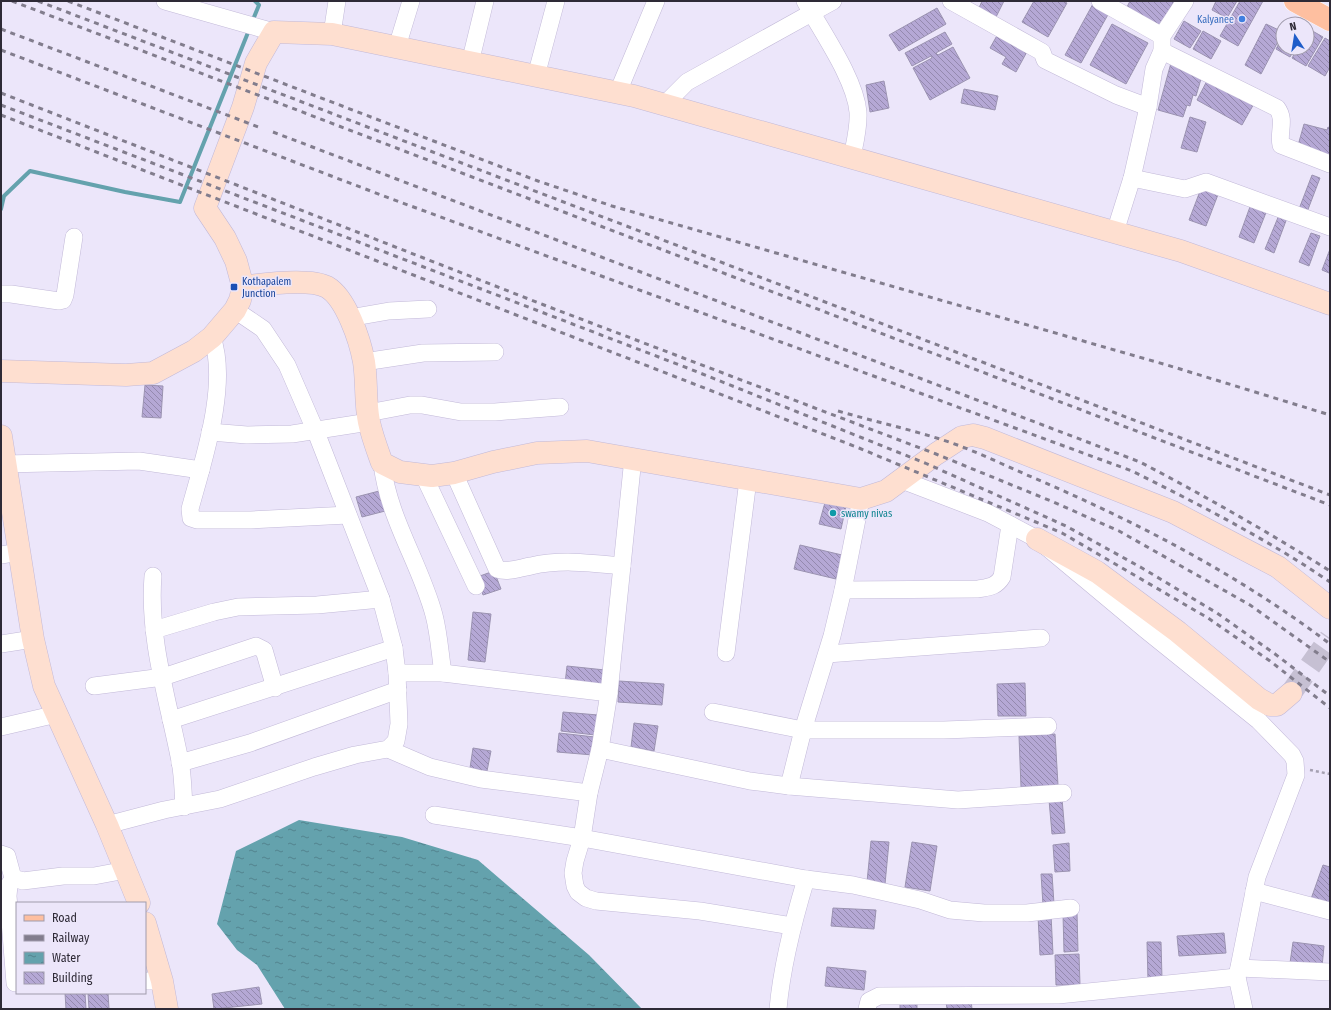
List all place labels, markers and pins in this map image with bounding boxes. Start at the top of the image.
place label: Kalyanee [1197,14,1234,26]
marker: Kalyanee [1237,14,1247,24]
place label: Kothapalem Junction [242,276,291,300]
marker: Kothapalem Junction [229,282,239,292]
marker: swamy nivas [828,508,838,518]
place label: swamy nivas [841,508,892,520]

